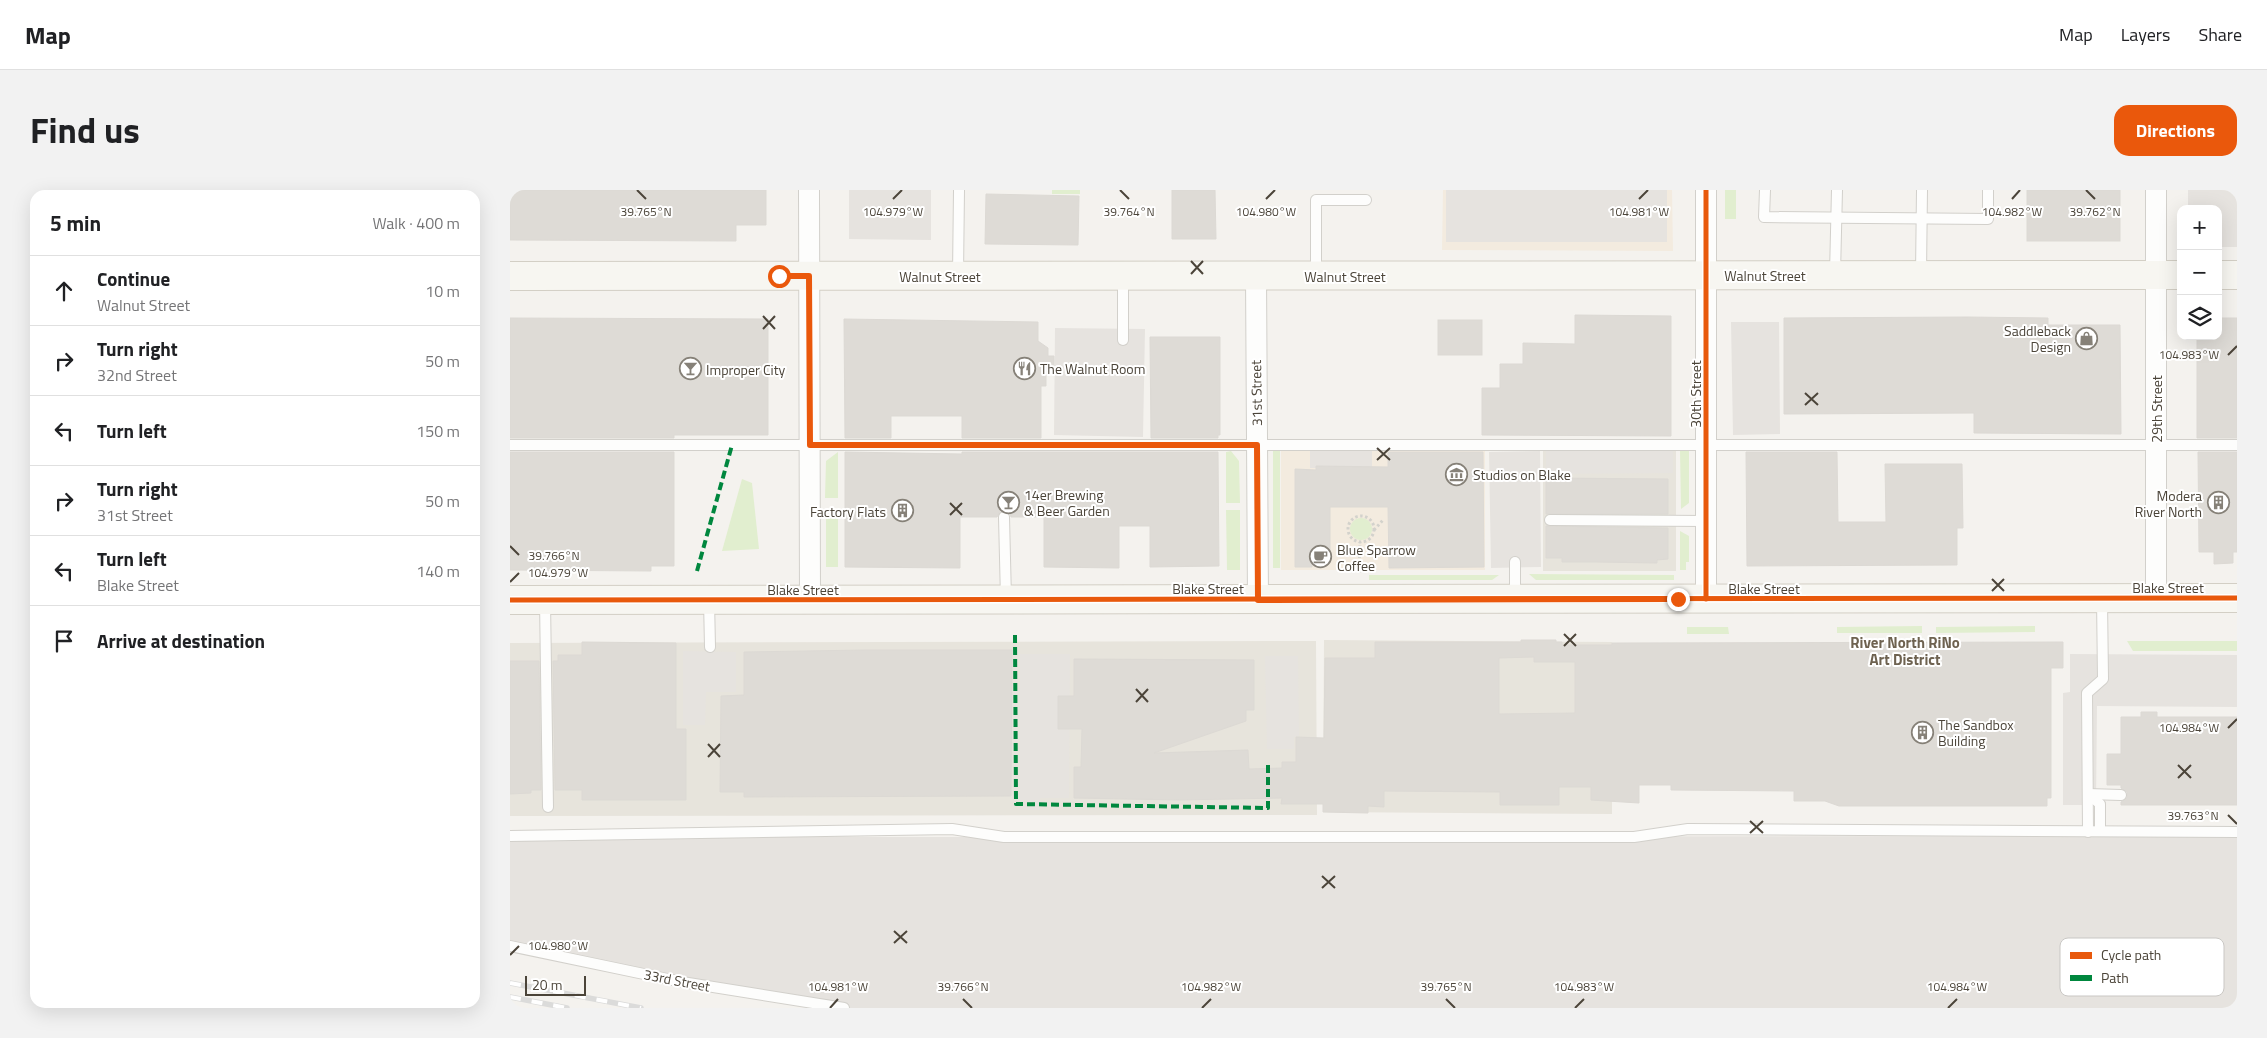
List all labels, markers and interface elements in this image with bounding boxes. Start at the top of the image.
text: Map [25,17,71,53]
text: Map [2059,21,2093,48]
text: Layers [2121,21,2170,48]
text: Share [2198,21,2242,48]
text: Find us [30,103,140,157]
button: Directions [2114,105,2237,156]
text: 39.765°N [620,202,672,221]
text: 104.979°W [863,202,923,221]
text: 39.764°N [1103,202,1155,221]
text: 104.980°W [1236,202,1296,221]
text: 104.981°W [1609,202,1669,221]
text: 104.982°W [1982,202,2042,221]
text: 39.762°N [2069,202,2121,221]
map controls [2177,205,2222,340]
button: + [2177,205,2222,250]
text: 5 min [50,207,101,239]
text: Walk · 400 m [372,211,460,235]
button: − [2177,250,2222,295]
text: Continue [97,264,170,293]
route start [768,265,791,288]
street label: Walnut Street [1724,265,1806,286]
street label: Walnut Street [899,266,981,287]
street label: Walnut Street [1304,266,1386,287]
icon: ahead [50,277,78,305]
text: 10 m [425,279,460,303]
text: Walnut Street [97,293,190,317]
button: layers [2177,295,2222,340]
place label: Saddleback Design [2004,320,2071,357]
shop icon: Saddleback Design [2075,326,2099,350]
text: Turn right [97,334,178,363]
text: 104.983°W [2159,345,2219,364]
icon: right [50,347,78,375]
text: 50 m [425,349,460,373]
restaurant icon: The Walnut Room [1012,356,1036,380]
bar icon: Improper City [678,357,702,381]
place label: The Walnut Room [1040,358,1145,379]
place label: Improper City [706,359,786,380]
street label: 31st Street [1245,360,1267,426]
street label: 30th Street [1685,360,1706,428]
text: 32nd Street [97,363,177,387]
street label: 29th Street [2146,375,2167,443]
text: Turn left [97,416,167,445]
icon: left [50,417,78,445]
text: 150 m [416,419,460,443]
museum icon: Studios on Blake [1445,462,1469,486]
place label: Studios on Blake [1473,464,1571,485]
text: Turn right [97,474,178,503]
place label: 14er Brewing & Beer Garden [1024,484,1110,521]
place label: Modera River North [2135,485,2202,522]
icon: right [50,487,78,515]
text: 50 m [425,489,460,513]
bar icon: 14er Brewing & Beer Garden [996,490,1020,514]
building icon: Modera River North [2206,491,2230,515]
building icon: Factory Flats [890,499,914,523]
place label: Factory Flats [810,501,886,522]
text: 31st Street [97,503,173,527]
place label: Blue Sparrow Coffee [1337,539,1416,576]
text: Turn left [97,544,167,573]
cafe icon: Blue Sparrow Coffee [1309,545,1333,569]
text: 39.766°N [528,546,580,565]
icon: left [50,557,78,585]
text: 140 m [416,559,460,583]
text: 104.979°W [528,563,588,582]
text: Blake Street [97,573,179,597]
street label: Blake Street [2132,577,2204,598]
street label: Blake Street [1172,578,1244,599]
street label: Blake Street [1728,578,1800,599]
street label: Blake Street [767,579,839,600]
route end [1667,588,1690,611]
text: Arrive at destination [97,626,265,655]
icon: arrive [50,627,78,655]
district label: River North RiNo Art District [1850,631,1960,671]
place label: The Sandbox Building [1938,714,2014,751]
text: 104.984°W [2159,718,2219,737]
building icon: The Sandbox Building [1910,720,1934,744]
text: 39.763°N [2167,806,2219,825]
text: 104.980°W [528,936,588,955]
legend [2060,938,2224,996]
text: Cycle path [2101,944,2161,965]
street label: 33rd Street [642,963,712,997]
text: Path [2101,967,2129,988]
scale bar [525,973,586,996]
text: 20 m [532,974,562,995]
text: 104.981°W [808,977,868,996]
text: 39.766°N [937,977,989,996]
text: 104.982°W [1181,977,1241,996]
text: 39.765°N [1420,977,1472,996]
text: 104.983°W [1554,977,1614,996]
text: 104.984°W [1927,977,1987,996]

